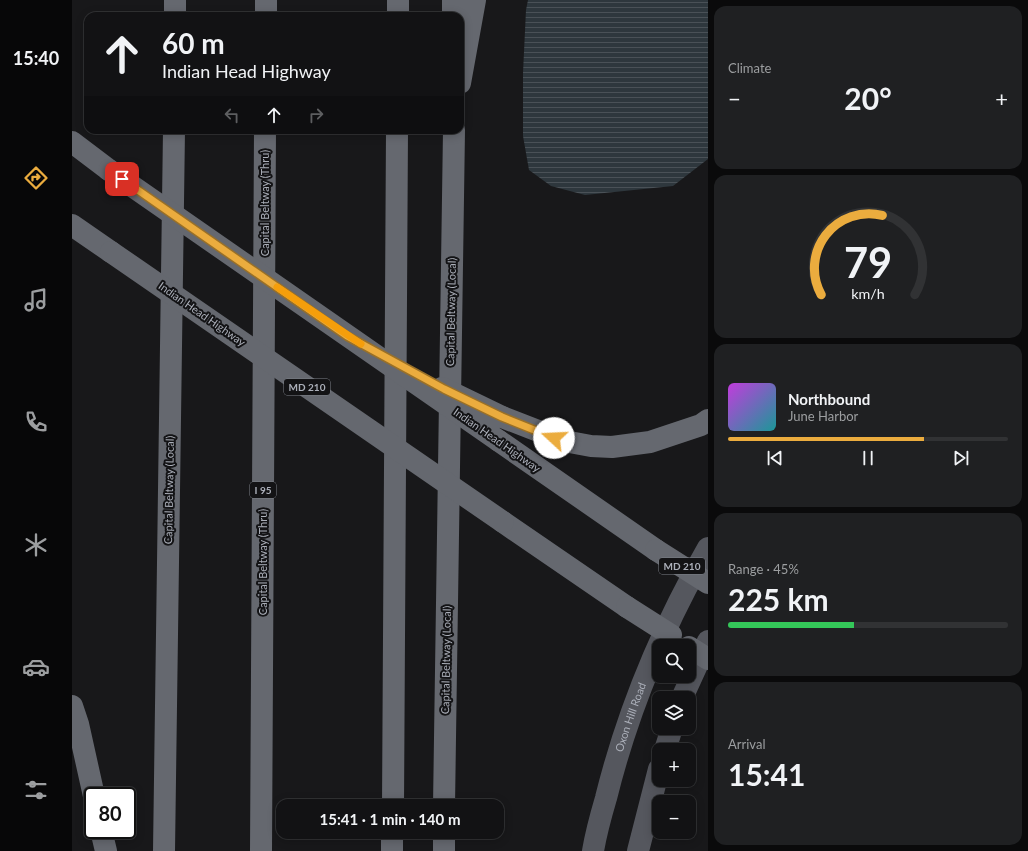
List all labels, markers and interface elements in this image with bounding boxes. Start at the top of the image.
text: 60 m [162,26,225,60]
icon: ahead [96,28,148,80]
text: 15:40 [13,47,59,69]
text: Indian Head Highway [162,60,331,82]
text: Climate [728,60,771,76]
text: 20° [844,80,892,116]
text: − [728,85,741,112]
text: + [995,85,1008,112]
icon: left [221,104,243,126]
icon: ahead [263,104,285,126]
icon: right [305,104,327,126]
street label: Capital Beltway (Thru) [258,150,271,256]
pin [105,162,139,196]
icon: directions [22,164,50,192]
icon: arrive [111,168,133,190]
text: 79 [844,236,892,286]
street label: Capital Beltway (Local) [443,258,458,366]
street label: Indian Head Highway [156,279,249,349]
text: km/h [851,284,885,301]
icon: music [22,286,50,314]
road number: MD 210 [284,379,330,395]
text: Northbound [788,390,870,408]
street label: Indian Head Highway [451,405,544,475]
icon: phone [22,408,50,436]
text: June Harbor [788,408,858,424]
position arrow [533,417,575,459]
street label: Capital Beltway (Local) [161,436,176,544]
icon: previous [764,447,786,469]
icon: pause [857,447,879,469]
icon: next [950,447,972,469]
road number: I 95 [250,482,276,498]
street label: Capital Beltway (Thru) [256,509,269,615]
icon: climate [22,531,50,559]
road number: MD 210 [659,558,705,574]
text: Range · 45% [728,561,799,577]
text: 225 km [728,581,829,617]
street label: Capital Beltway (Local) [438,606,453,714]
map controls [652,639,696,839]
button: search [652,639,696,683]
icon: car [22,653,50,681]
street label: Oxon Hill Road [612,681,648,753]
button: layers [652,691,696,735]
text: Arrival [728,736,765,752]
button: + [652,743,696,787]
text: 15:41 [728,756,805,792]
icon: filters [22,776,50,804]
speed limit sign: 80 [84,787,136,839]
button: − [652,795,696,839]
text: 15:41 · 1 min · 140 m [320,810,460,828]

